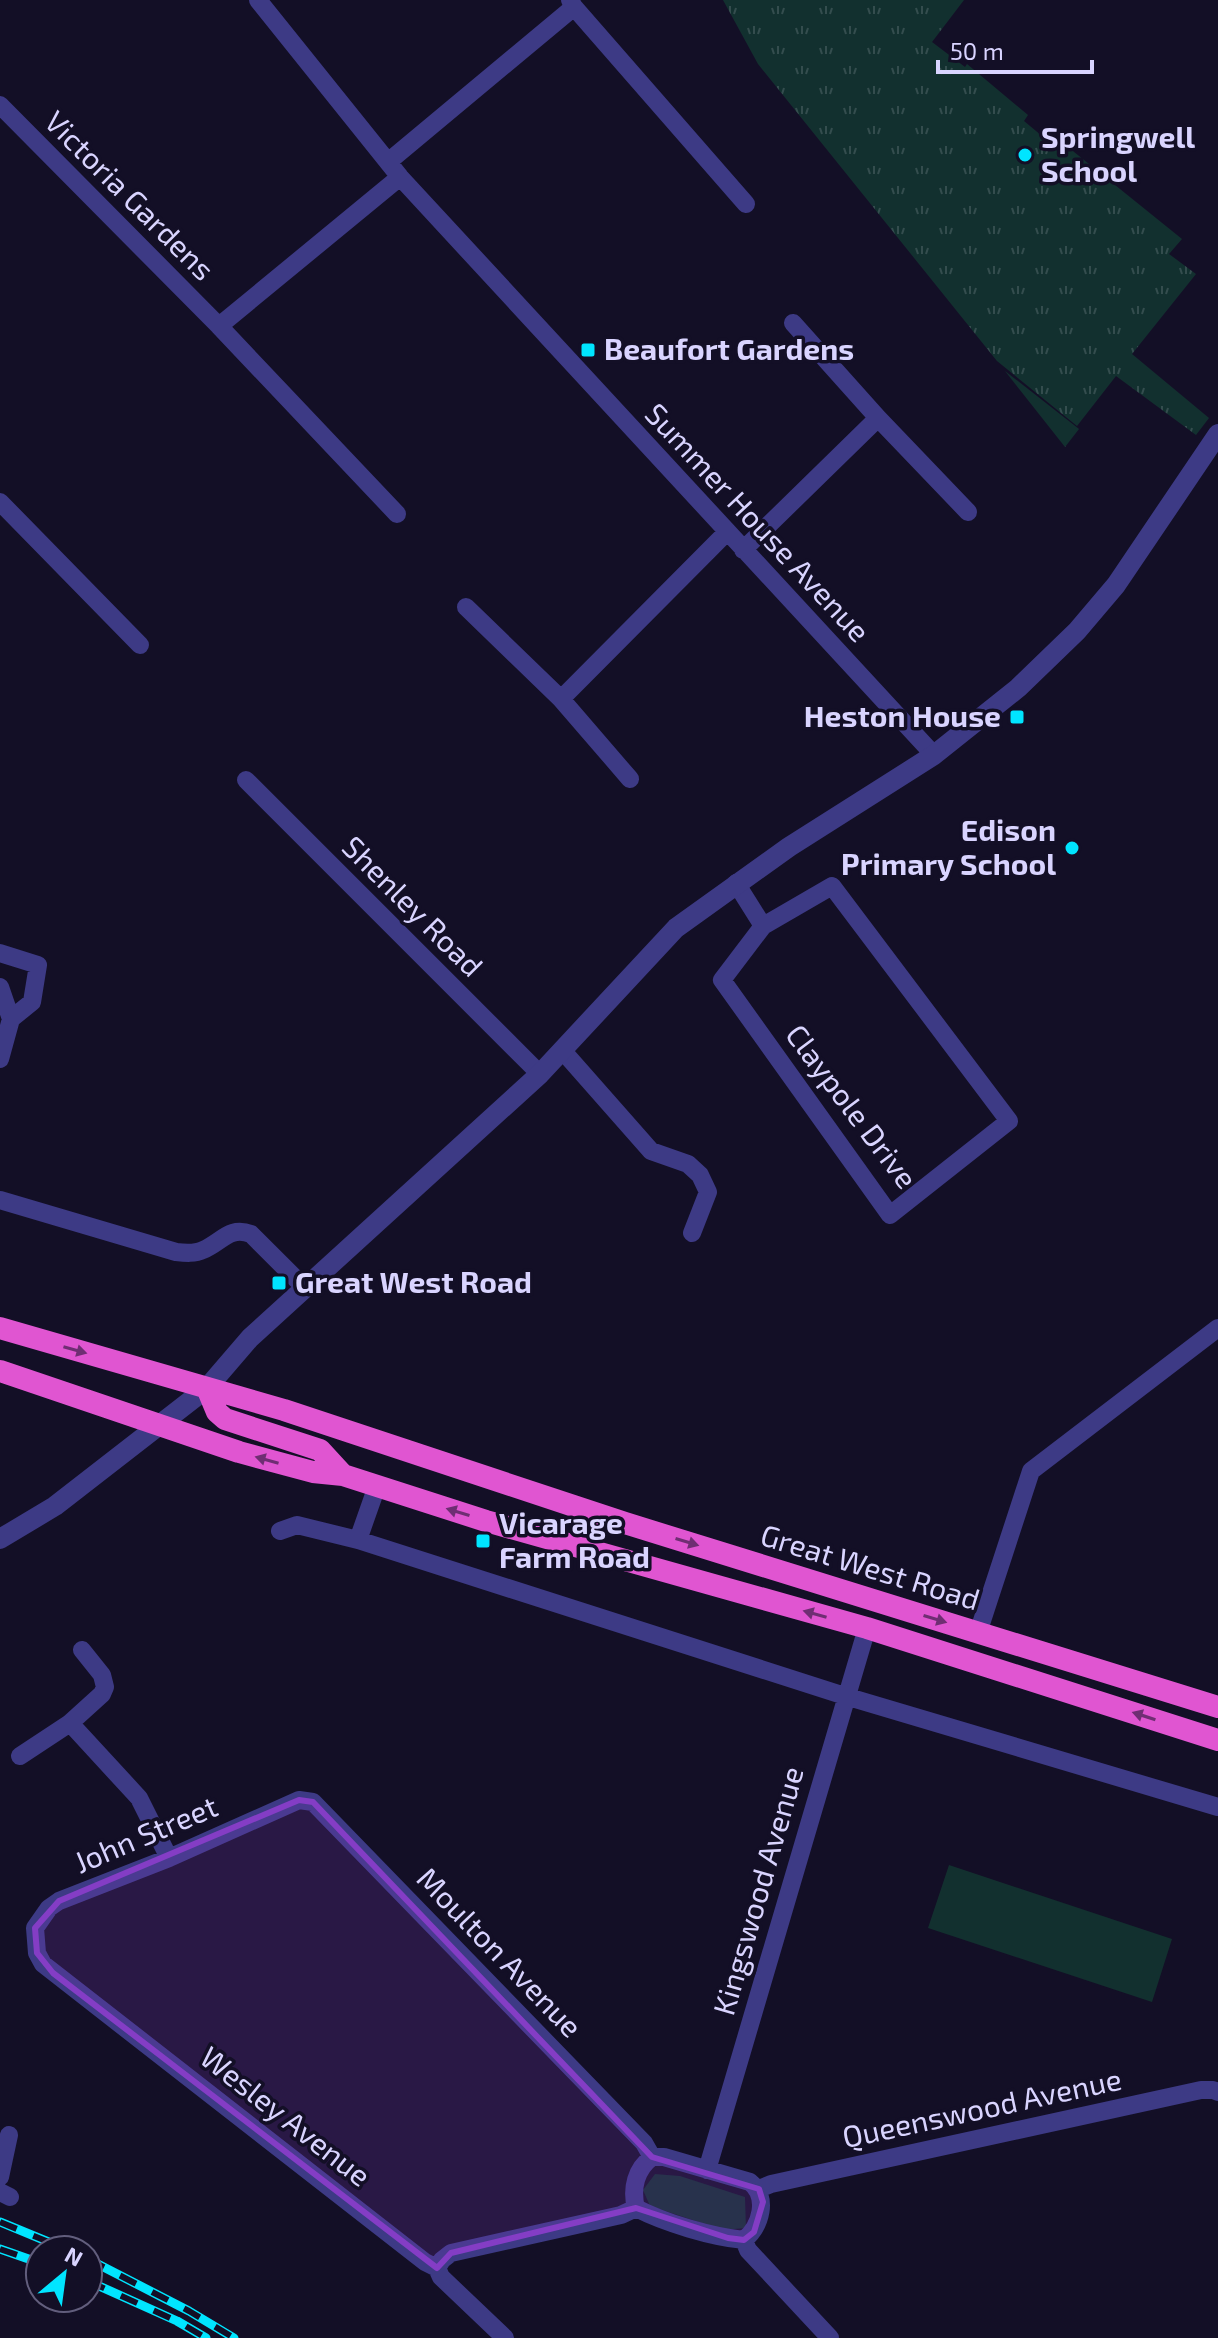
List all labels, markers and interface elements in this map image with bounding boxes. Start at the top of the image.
scale bar [938,24,1092,74]
text: 50 m [950,36,1004,65]
street label: Victoria Gardens [38,102,223,287]
place label: Springwell School [1041,118,1195,188]
marker: Springwell School [1016,146,1034,164]
place label: Beaufort Gardens [604,330,854,366]
marker: Beaufort Gardens [579,341,597,359]
street label: Summer House Avenue [639,395,878,648]
place label: Heston House [804,697,1001,733]
marker: Heston House [1008,708,1026,726]
place label: Edison Primary School [841,811,1056,882]
street label: Shenley Road [336,828,491,983]
marker: Edison Primary School [1063,839,1081,857]
street label: Claypole Drive [779,1017,926,1195]
place label: Great West Road [295,1263,532,1299]
marker: Great West Road [270,1274,288,1292]
one-way arrow [63,1344,87,1357]
one-way arrow [255,1453,280,1465]
place label: Vicarage Farm Road [499,1504,650,1574]
one-way arrow [445,1505,469,1518]
street label: Great West Road [757,1516,985,1617]
marker: Vicarage Farm Road [474,1532,492,1550]
one-way arrow [675,1536,699,1549]
one-way arrow [803,1607,827,1620]
one-way arrow [923,1614,947,1626]
one-way arrow [1131,1710,1155,1722]
street label: Kingswood Avenue [704,1762,810,2019]
street label: John Street [68,1787,222,1879]
street label: Moulton Avenue [411,1859,590,2044]
street label: Wesley Avenue [194,2038,378,2193]
street label: Queenswood Avenue [839,2060,1124,2154]
north arrow [24,2234,104,2314]
text: N [61,2240,87,2271]

